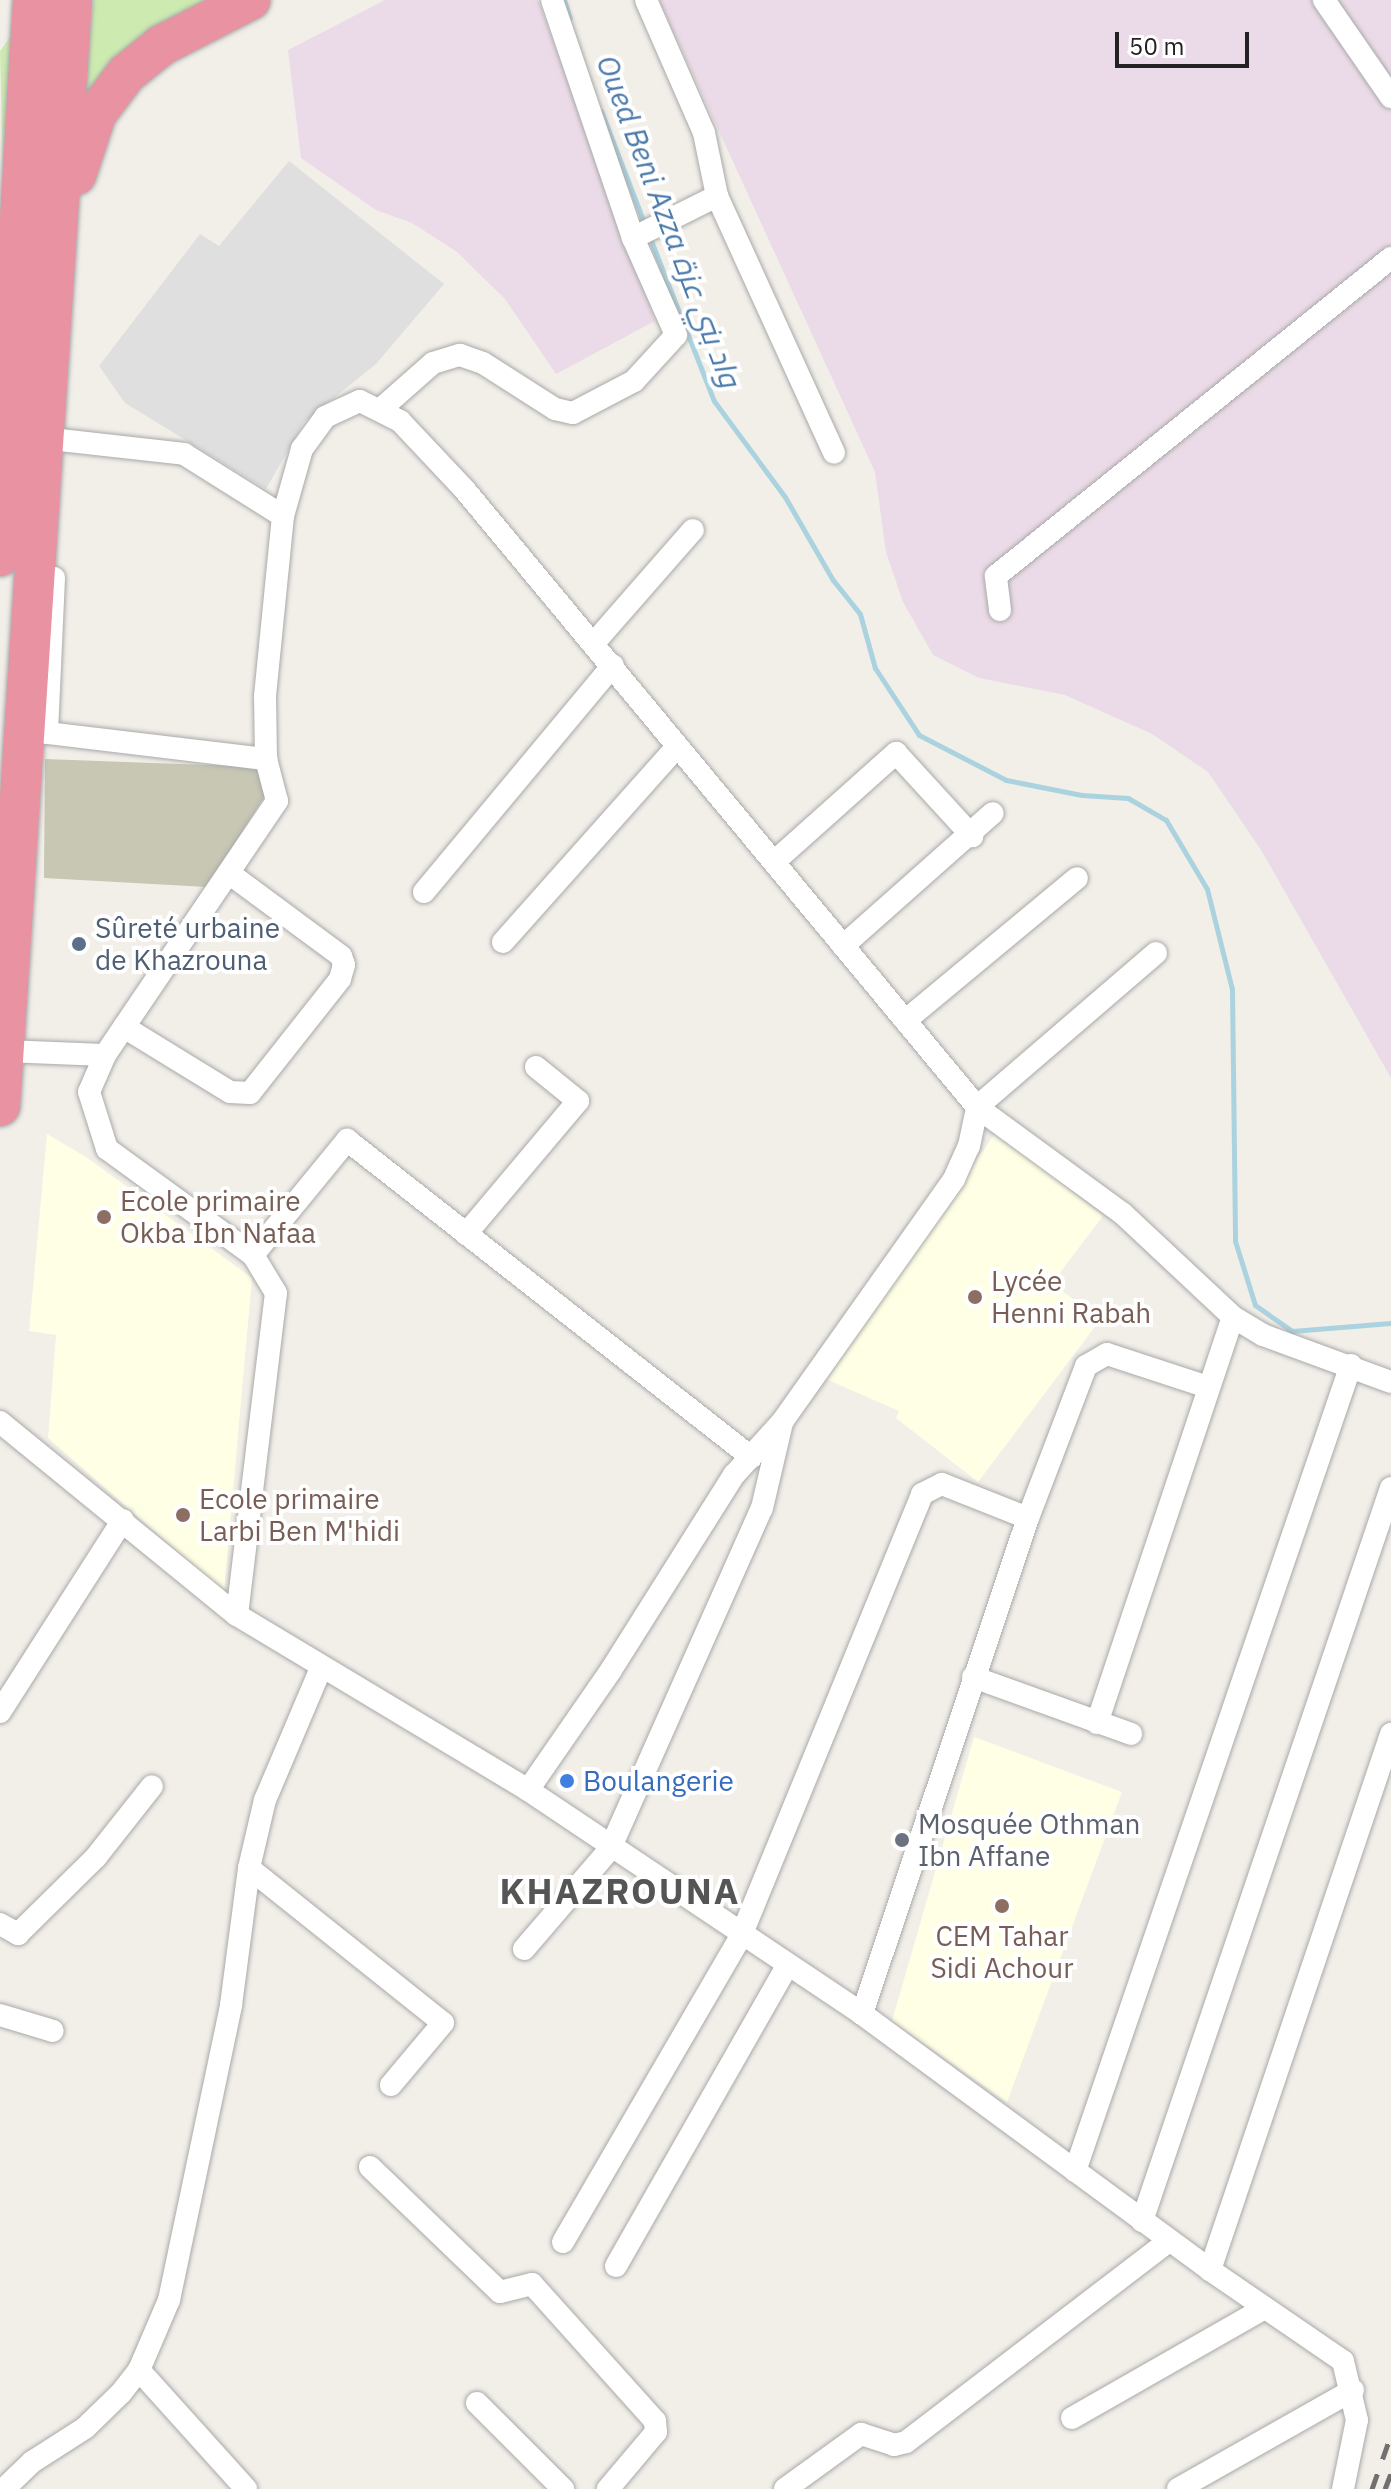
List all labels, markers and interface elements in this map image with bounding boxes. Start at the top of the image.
scale bar [1119,16,1253,66]
text: 50 m [1129,30,1184,62]
water label: Oued Beni Azza واد بني عزة [589,50,749,392]
place label: Sûreté urbaine de Khazrouna [95,911,280,977]
marker: Sûreté urbaine de Khazrouna [70,935,88,953]
place label: Ecole primaire Okba Ibn Nafaa [120,1184,316,1250]
marker: Ecole primaire Okba Ibn Nafaa [95,1208,113,1226]
place label: Lycée Henni Rabah [991,1264,1151,1330]
marker: Lycée Henni Rabah [966,1288,984,1306]
place label: Ecole primaire Larbi Ben M'hidi [199,1482,400,1548]
marker: Ecole primaire Larbi Ben M'hidi [174,1506,192,1524]
place label: Boulangerie [583,1764,734,1798]
marker: Boulangerie [558,1772,576,1790]
place label: Mosquée Othman Ibn Affane [918,1807,1140,1873]
marker: Mosquée Othman Ibn Affane [893,1831,911,1849]
district label: KHAZROUNA [500,1869,740,1913]
marker: CEM Tahar Sidi Achour [993,1897,1011,1915]
place label: CEM Tahar Sidi Achour [931,1919,1073,1985]

